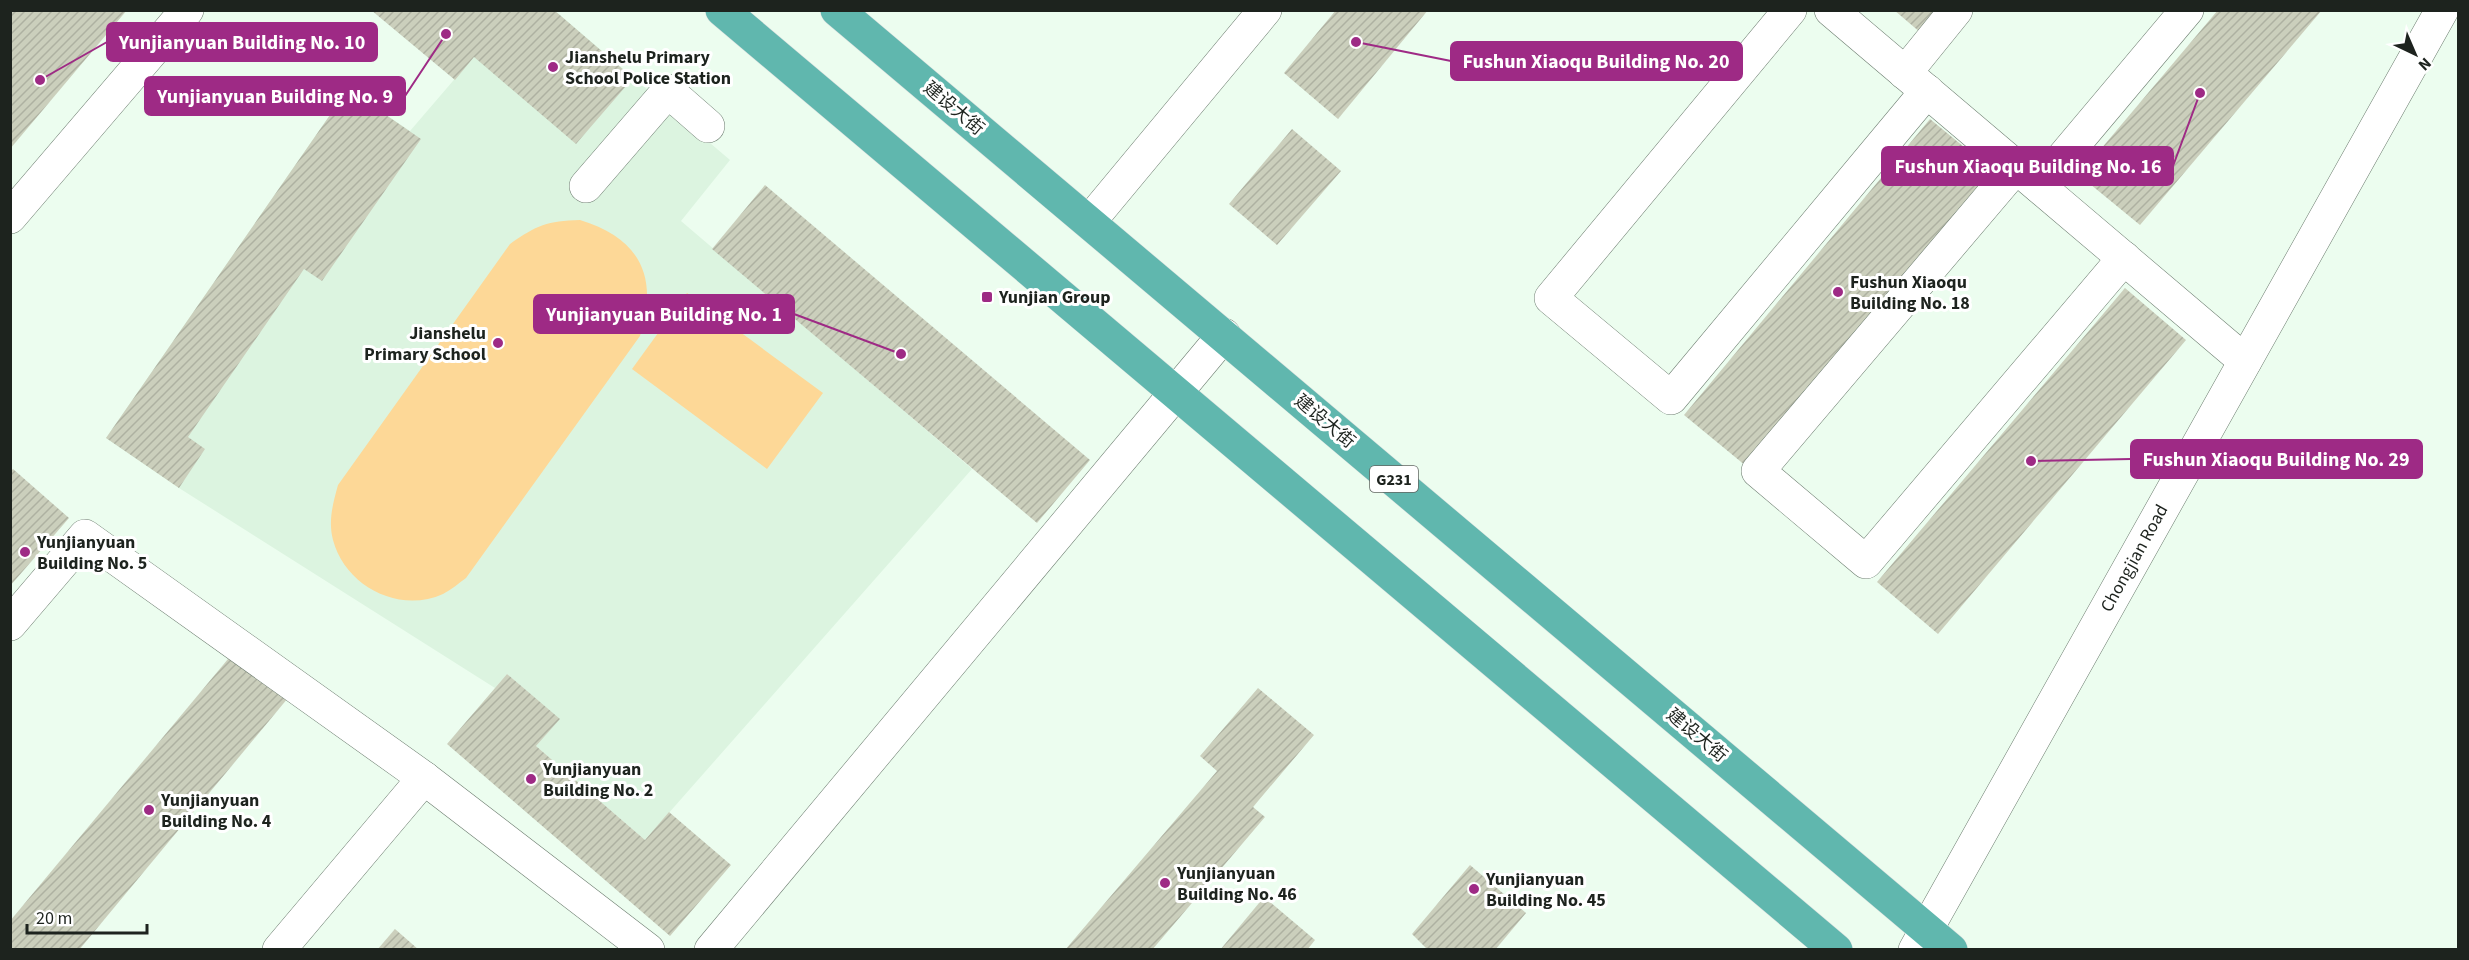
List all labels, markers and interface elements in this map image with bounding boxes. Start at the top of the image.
callout: Yunjianyuan Building No. 10 [107,23,377,61]
north arrow [2385,24,2445,84]
text: Yunjianyuan Building No. 10 [118,29,365,57]
callout: Fushun Xiaoqu Building No. 20 [1451,42,1742,80]
place label: Jianshelu Primary School Police Station [565,45,731,91]
text: Fushun Xiaoqu Building No. 20 [1463,48,1729,76]
text: N [2413,52,2436,76]
marker: Jianshelu Primary School Police Station [546,60,560,74]
street label: 建设大街 [918,76,989,141]
callout: Yunjianyuan Building No. 9 [145,77,405,115]
text: Yunjianyuan Building No. 9 [156,83,393,111]
callout: Fushun Xiaoqu Building No. 16 [1882,147,2173,185]
text: Fushun Xiaoqu Building No. 16 [1895,153,2161,181]
place label: Fushun Xiaoqu Building No. 18 [1850,270,1970,316]
place label: Yunjian Group [998,285,1111,310]
marker: Fushun Xiaoqu Building No. 18 [1831,285,1845,299]
marker: Yunjian Group [980,290,994,304]
callout: Yunjianyuan Building No. 1 [534,295,794,333]
text: Yunjianyuan Building No. 1 [545,301,782,329]
place label: Jianshelu Primary School [364,321,486,367]
marker: Jianshelu Primary School [491,336,505,350]
street label: 建设大街 [1289,389,1360,454]
callout: Fushun Xiaoqu Building No. 29 [2131,440,2422,478]
text: Fushun Xiaoqu Building No. 29 [2143,446,2409,474]
road number: G231 [1370,466,1418,492]
street label: Chongjian Road [2095,500,2174,617]
place label: Yunjianyuan Building No. 5 [36,530,147,576]
marker: Yunjianyuan Building No. 5 [18,545,32,559]
street label: 建设大街 [1661,703,1732,768]
place label: Yunjianyuan Building No. 2 [542,757,653,803]
marker: Yunjianyuan Building No. 2 [524,772,538,786]
place label: Yunjianyuan Building No. 4 [160,788,272,834]
marker: Yunjianyuan Building No. 4 [142,803,156,817]
place label: Yunjianyuan Building No. 46 [1176,861,1297,907]
place label: Yunjianyuan Building No. 45 [1485,867,1606,913]
marker: Yunjianyuan Building No. 46 [1158,876,1172,890]
marker: Yunjianyuan Building No. 45 [1467,882,1481,896]
scale bar [27,897,147,935]
text: 20 m [36,906,72,931]

